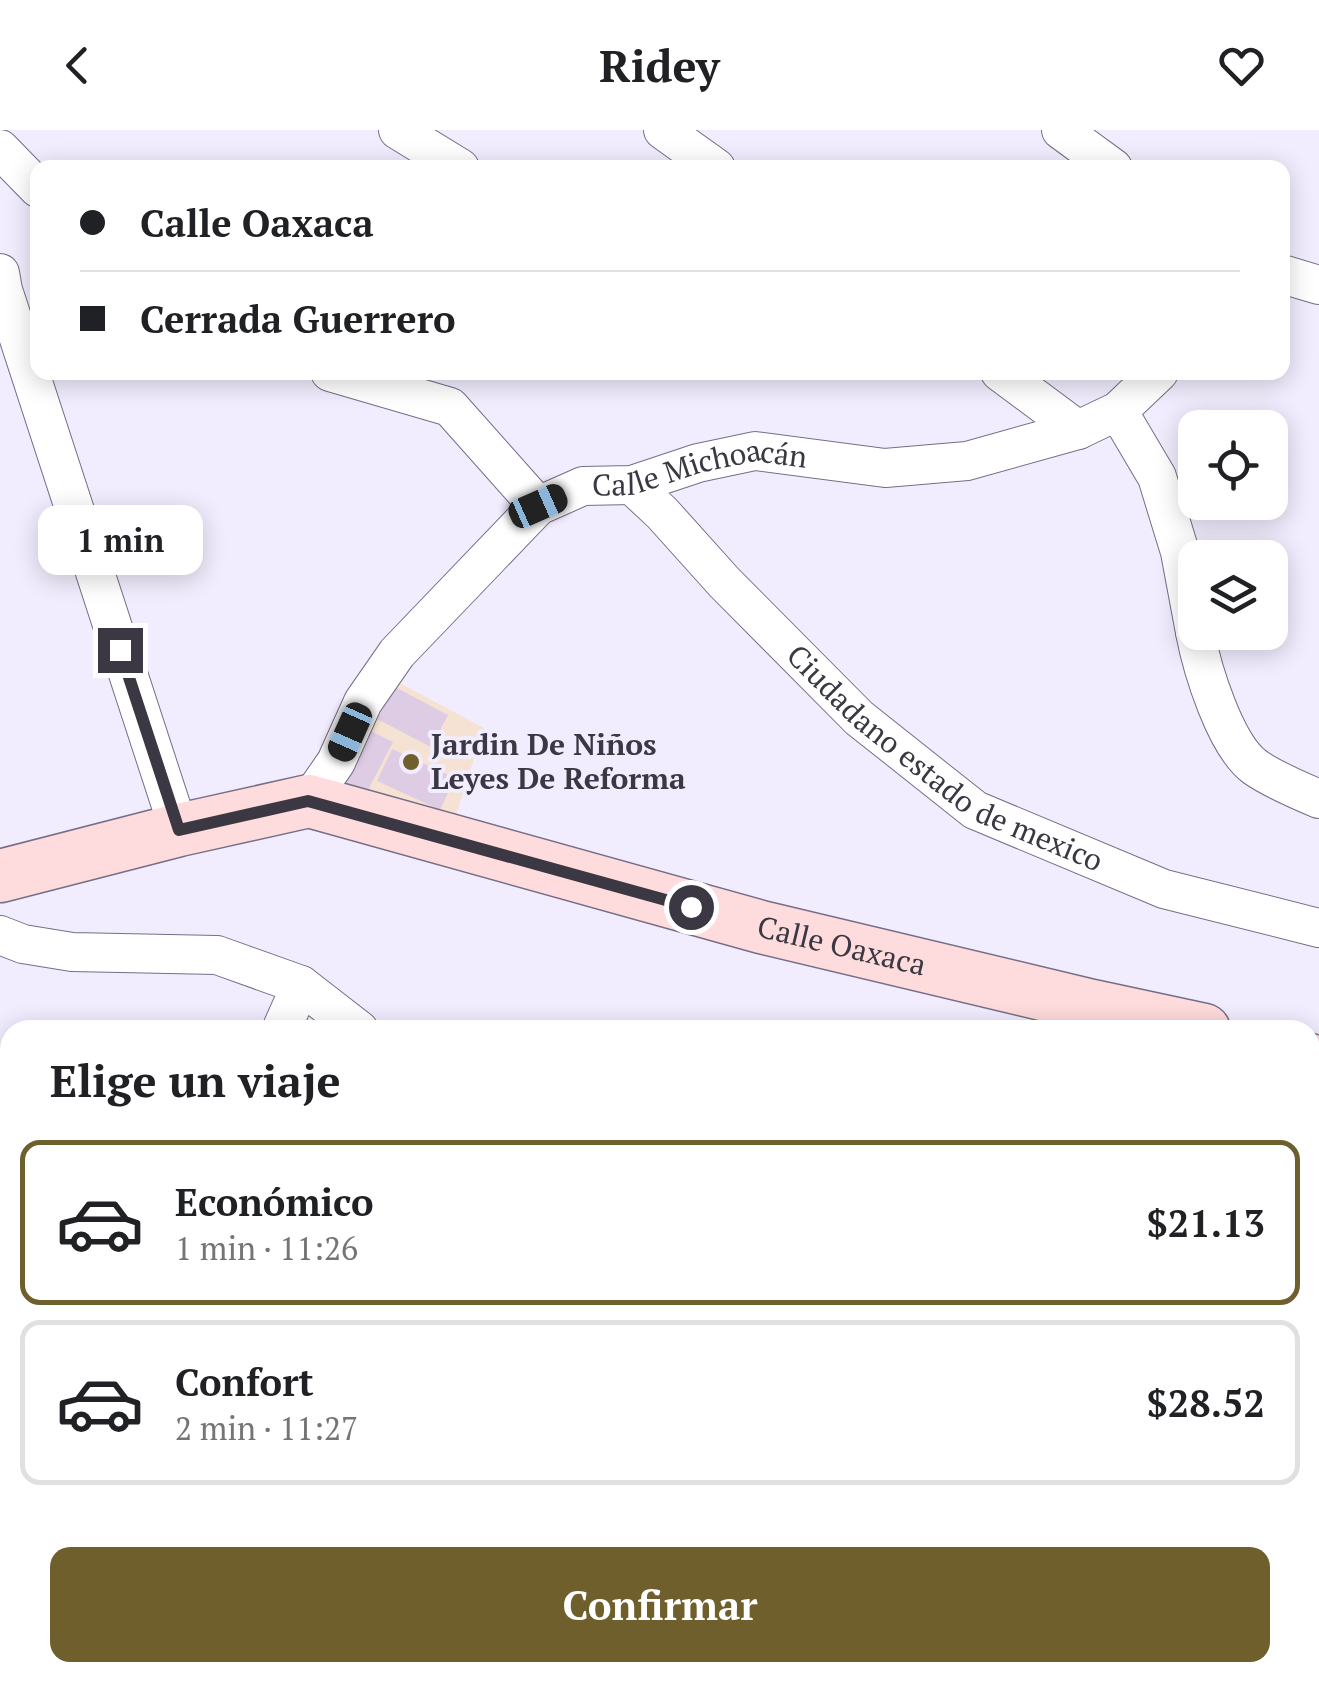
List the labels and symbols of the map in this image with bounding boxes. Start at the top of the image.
street label: Calle Michoacán [592,429,810,505]
car [504,480,572,532]
callout: 1 min [38,505,202,575]
route end [98,628,143,673]
street label: Ciudadano estado de mexico [778,635,1109,880]
car [324,698,376,766]
place label: Jardin De Niños Leyes De Reforma [431,724,686,798]
marker: Jardin De Niños Leyes De Reforma [400,751,422,773]
route start [669,885,714,930]
street label: Calle Oaxaca [753,906,930,985]

